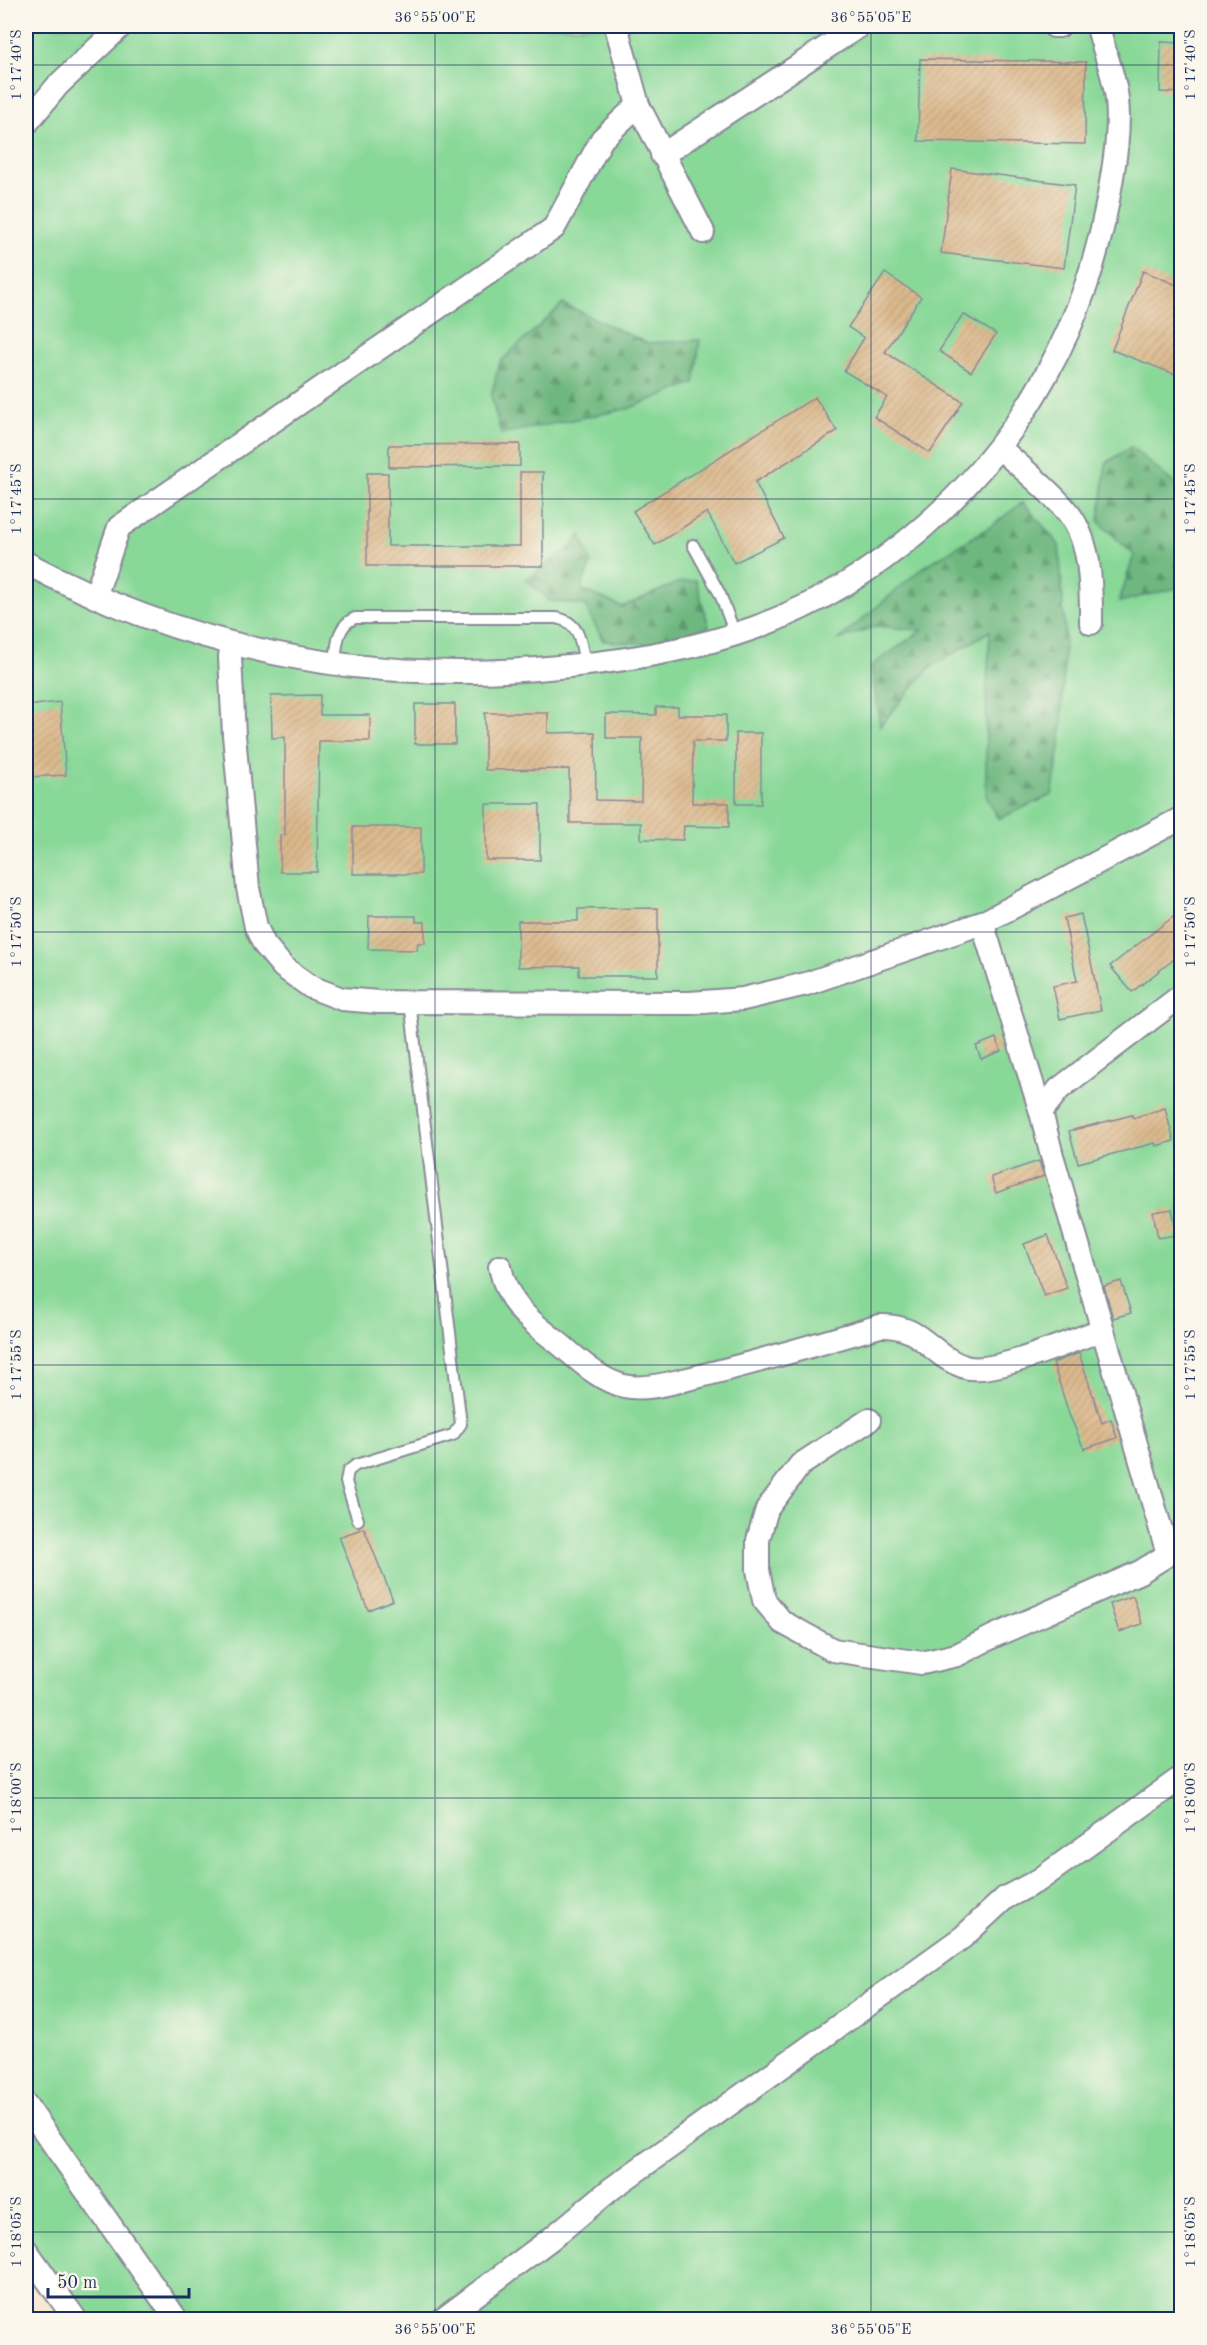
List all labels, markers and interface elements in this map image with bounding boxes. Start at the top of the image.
text: 36°55'00"E [395,11,475,26]
text: 36°55'05"E [831,11,911,26]
text: 1°17'40"S [10,29,25,101]
text: 1°17'40"S [1184,29,1199,101]
text: 1°17'45"S [10,463,25,535]
text: 1°17'45"S [1184,463,1199,535]
text: 1°17'50"S [10,896,25,968]
text: 1°17'50"S [1184,896,1199,968]
text: 1°17'55"S [10,1329,25,1401]
text: 1°17'55"S [1184,1329,1199,1401]
text: 1°18'00"S [10,1762,25,1834]
text: 1°18'00"S [1184,1762,1199,1834]
text: 1°18'05"S [10,2196,25,2268]
text: 1°18'05"S [1184,2196,1199,2268]
scale bar [48,2261,189,2299]
text: 50 m [57,2274,97,2292]
text: 36°55'00"E [395,2323,475,2338]
text: 36°55'05"E [831,2323,911,2338]

